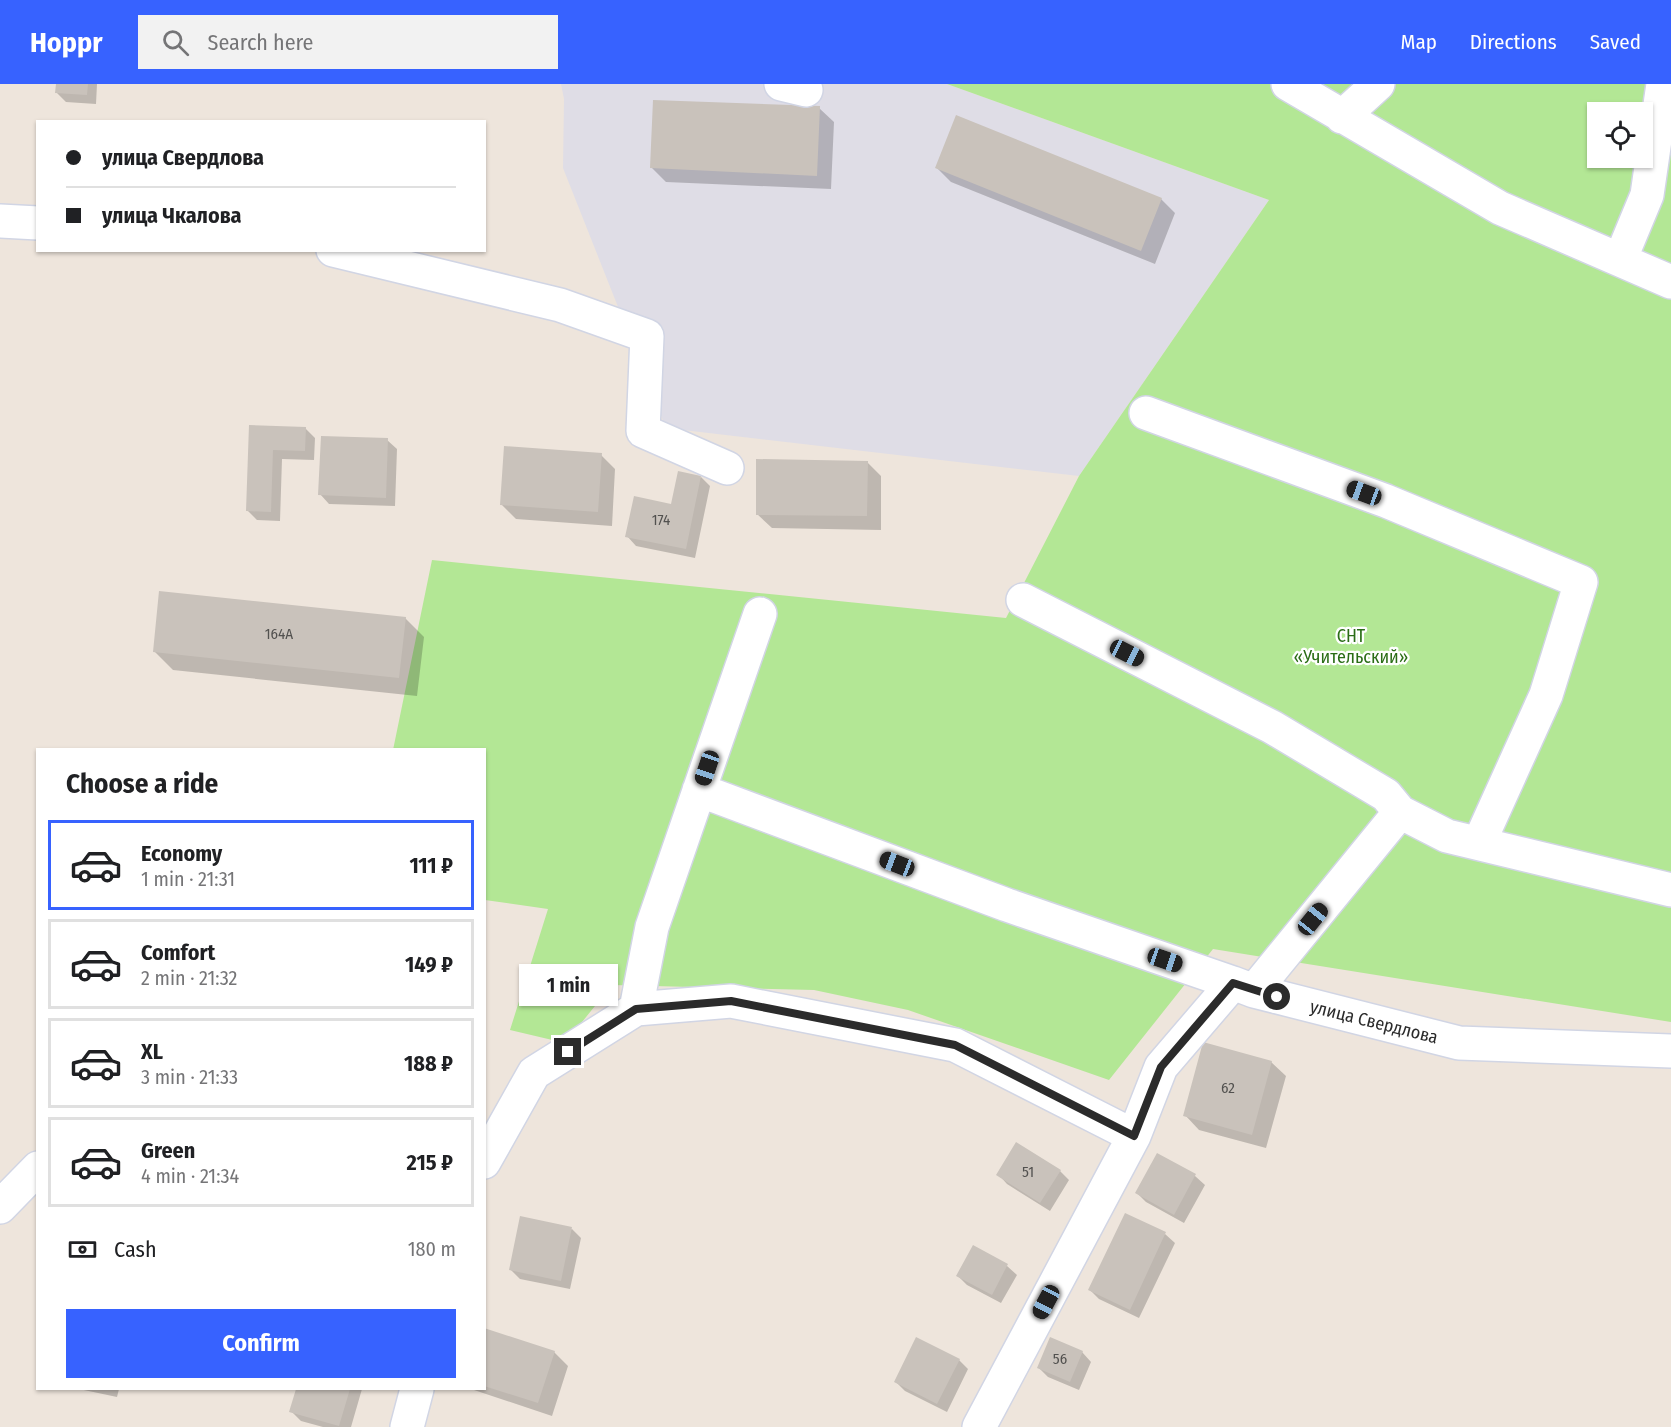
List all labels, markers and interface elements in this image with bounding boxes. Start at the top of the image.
search box [138,15,558,69]
text: Hoppr [30,26,102,59]
icon: search [159,26,192,59]
text: Search here [207,29,313,56]
text: Map [1400,29,1437,55]
text: Directions [1470,29,1557,55]
text: Saved [1590,29,1641,55]
map controls [1587,102,1653,168]
button: locate [1587,102,1653,168]
text: улица Свердлова [102,144,264,171]
text: улица Чкалова [102,202,242,229]
car [1344,478,1384,508]
house number: 174 [652,511,670,529]
house number: 164А [265,625,293,643]
park label: СНТ «Учительский» [1294,625,1408,668]
car [1107,637,1147,669]
car [693,748,721,788]
text: Choose a ride [66,768,218,800]
icon: car [69,838,123,892]
text: Economy [141,840,222,867]
car [877,849,917,879]
text: 111 ₽ [409,852,453,879]
text: 1 min · 21:31 [141,867,235,891]
car [1295,899,1331,939]
icon: car [69,937,123,991]
text: Comfort [141,939,215,966]
car [1145,946,1185,974]
text: 149 ₽ [405,951,453,978]
callout: 1 min [518,965,618,1007]
text: 2 min · 21:32 [141,966,237,990]
text: 1 min [547,973,590,997]
route start [1263,983,1290,1010]
street label: улица Свердлова [1308,995,1440,1049]
icon: car [69,1036,123,1090]
text: XL [141,1038,163,1065]
route end [554,1038,581,1065]
text: 188 ₽ [404,1050,453,1077]
text: 3 min · 21:33 [141,1065,238,1089]
house number: 62 [1221,1079,1235,1097]
icon: car [69,1135,123,1189]
text: Green [141,1137,195,1164]
text: 215 ₽ [407,1149,453,1176]
house number: 51 [1022,1163,1034,1181]
text: 4 min · 21:34 [141,1164,239,1188]
icon: cash [66,1233,99,1266]
text: Cash [114,1236,157,1263]
text: 180 m [408,1237,456,1261]
car [1030,1282,1062,1322]
button: Confirm [66,1309,456,1378]
house number: 56 [1053,1350,1067,1368]

